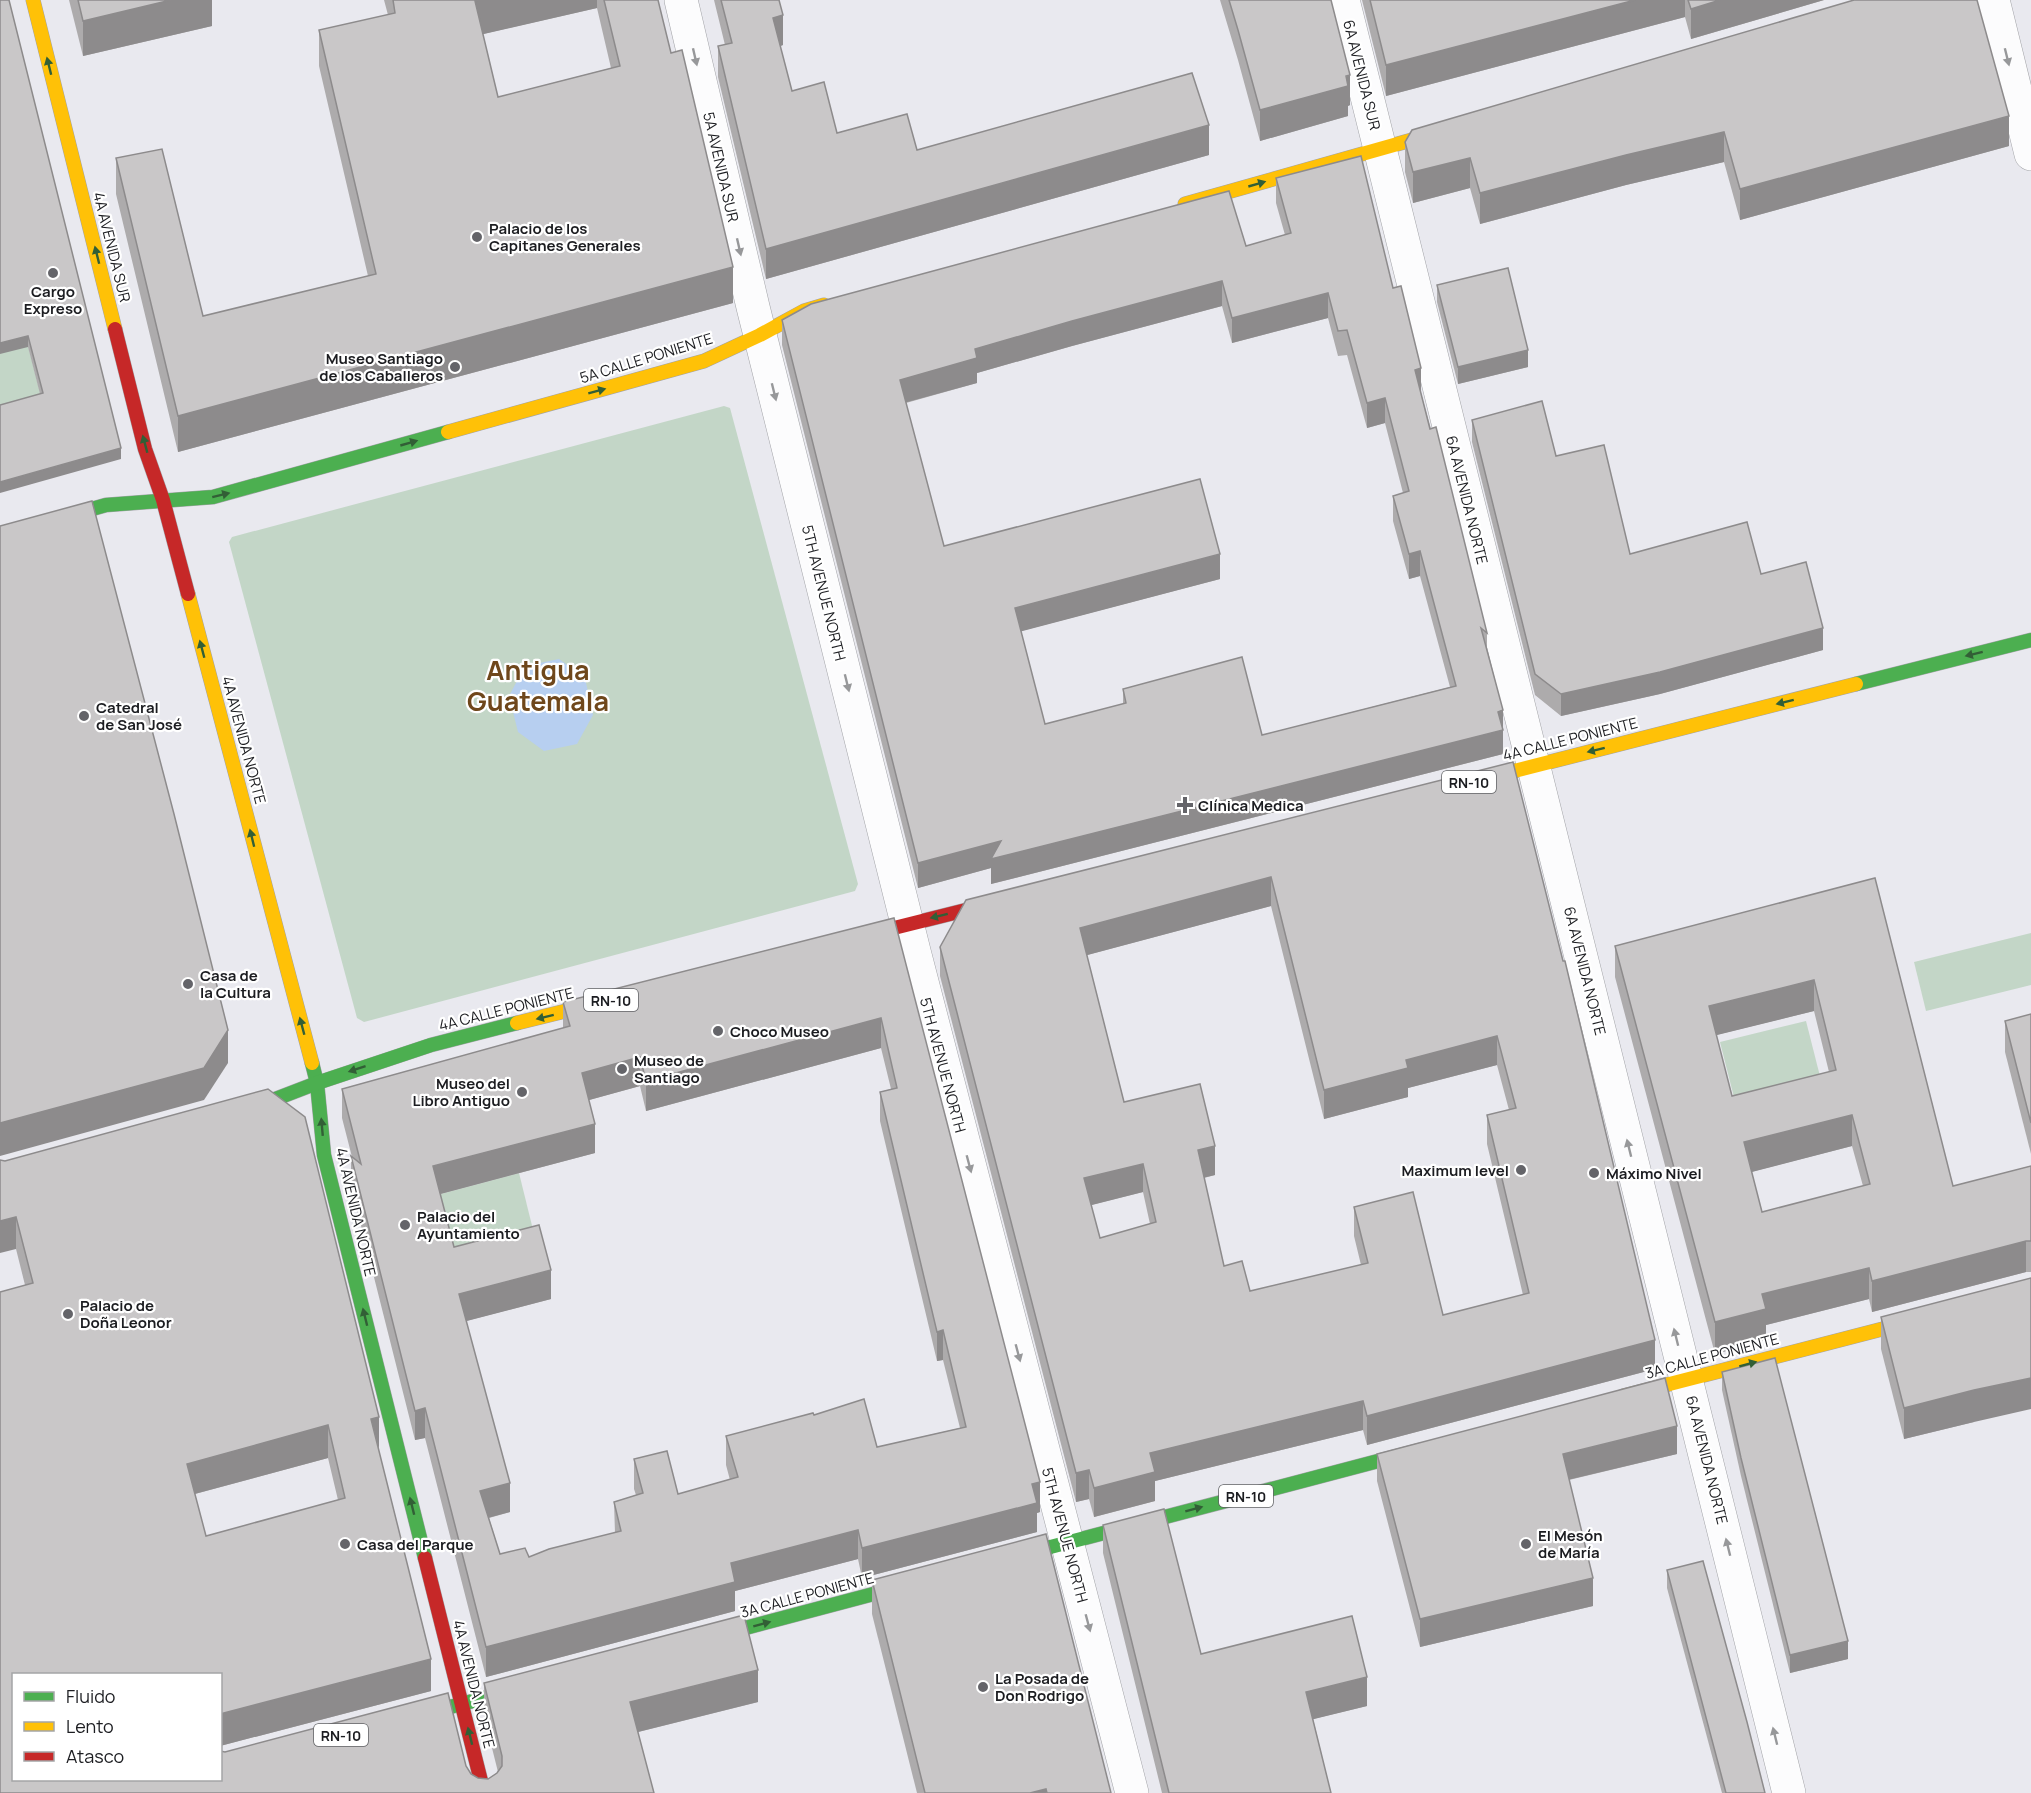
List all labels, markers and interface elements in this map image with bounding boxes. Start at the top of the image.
street label: 6A AVENIDA SUR [1338,18,1386,132]
one-way arrow [690,48,700,66]
one-way arrow [2003,48,2013,66]
one-way arrow [44,57,54,76]
street label: 5A AVENIDA SUR [698,110,744,224]
one-way arrow [1248,179,1266,188]
street label: 4A AVENIDA SUR [88,190,136,304]
place label: Palacio de los Capitanes Generales [489,218,641,256]
marker: Palacio de los Capitanes Generales [470,230,484,244]
one-way arrow [735,238,745,256]
one-way arrow [91,246,101,265]
marker: Cargo Expreso [46,266,60,280]
place label: Cargo Expreso [24,281,82,319]
street label: 5A CALLE PONIENTE [577,328,715,388]
place label: Museo Santiago de los Caballeros [319,348,443,386]
marker: Museo Santiago de los Caballeros [448,360,462,374]
one-way arrow [770,383,779,401]
one-way arrow [588,386,606,395]
street label: 6A AVENIDA NORTE [1441,433,1493,567]
one-way arrow [139,435,149,454]
one-way arrow [400,438,418,447]
one-way arrow [212,489,230,499]
street label: 5TH AVENUE NORTH [797,523,851,663]
one-way arrow [197,640,207,658]
one-way arrow [1965,650,1983,659]
district label: Antigua Guatemala [467,651,609,719]
street label: 4A AVENIDA NORTE [217,674,271,806]
one-way arrow [842,674,852,692]
place label: Catedral de San José [96,697,182,735]
one-way arrow [1776,697,1794,707]
marker: Catedral de San José [77,709,91,723]
street label: 4A CALLE PONIENTE [1500,712,1640,766]
one-way arrow [1587,745,1605,755]
road number: RN-10 [1442,771,1496,793]
place label: Clínica Medica [1198,795,1304,816]
marker: Clínica Medica [1176,796,1194,814]
one-way arrow [247,828,257,847]
street label: 6A AVENIDA NORTE [1559,904,1611,1038]
one-way arrow [930,912,948,922]
place label: Casa de la Cultura [200,965,271,1003]
marker: Casa de la Cultura [181,977,195,991]
street label: 4A CALLE PONIENTE [436,982,576,1036]
road number: RN-10 [584,989,638,1011]
street label: 5TH AVENUE NORTH [915,995,971,1135]
one-way arrow [536,1012,554,1022]
one-way arrow [297,1017,307,1035]
place label: Choco Museo [730,1021,829,1042]
marker: Choco Museo [711,1024,725,1038]
place label: Museo de Santiago [634,1050,704,1088]
marker: Museo de Santiago [615,1062,629,1076]
one-way arrow [348,1065,366,1075]
place label: Museo del Libro Antiguo [412,1073,510,1111]
marker: Museo del Libro Antiguo [515,1085,529,1099]
one-way arrow [317,1118,327,1137]
one-way arrow [1623,1139,1633,1157]
street label: 4A AVENIDA NORTE [331,1145,381,1279]
one-way arrow [965,1155,974,1173]
place label: Maximum level [1401,1160,1509,1181]
marker: Maximum level [1514,1163,1528,1177]
place label: Máximo Nivel [1606,1163,1702,1184]
marker: Máximo Nivel [1587,1166,1601,1180]
place label: Palacio del Ayuntamiento [417,1206,520,1244]
marker: Palacio del Ayuntamiento [398,1218,412,1232]
place label: Palacio de Doña Leonor [80,1295,172,1333]
marker: Palacio de Doña Leonor [61,1307,75,1321]
one-way arrow [359,1308,369,1326]
street label: 3A CALLE PONIENTE [1643,1328,1781,1384]
one-way arrow [1671,1328,1680,1346]
one-way arrow [1014,1344,1023,1362]
one-way arrow [1739,1358,1758,1368]
street label: 6A AVENIDA NORTE [1681,1393,1733,1527]
street label: 5TH AVENUE NORTH [1037,1465,1093,1605]
road number: RN-10 [1219,1485,1273,1507]
one-way arrow [407,1497,417,1515]
one-way arrow [1185,1504,1203,1514]
place label: El Mesón de María [1538,1525,1603,1563]
place label: Casa del Parque [357,1534,474,1555]
marker: Casa del Parque [338,1537,352,1551]
marker: El Mesón de María [1519,1537,1533,1551]
one-way arrow [1723,1538,1733,1556]
street label: 3A CALLE PONIENTE [738,1567,876,1623]
one-way arrow [1084,1614,1093,1632]
street label: 4A AVENIDA NORTE [448,1618,500,1750]
one-way arrow [753,1619,771,1628]
place label: La Posada de Don Rodrigo [995,1668,1089,1706]
legend [12,1673,222,1781]
marker: La Posada de Don Rodrigo [976,1680,990,1694]
text: Fluido [66,1684,115,1708]
text: Lento [66,1714,114,1738]
road number: RN-10 [314,1724,368,1746]
one-way arrow [465,1726,474,1745]
one-way arrow [1770,1727,1780,1745]
text: Atasco [66,1744,124,1768]

